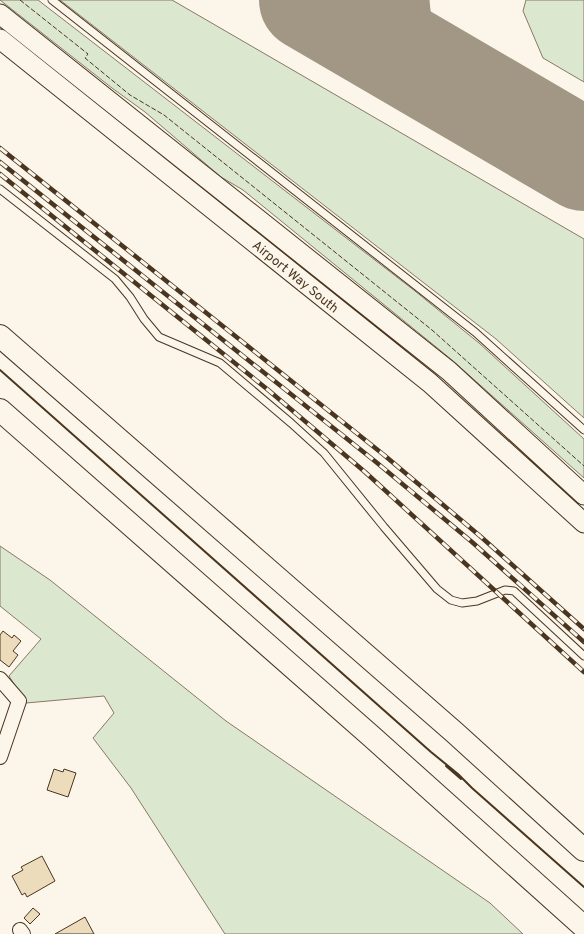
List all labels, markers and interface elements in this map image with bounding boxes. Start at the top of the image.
street label: Airport Way South [248,238,341,317]

